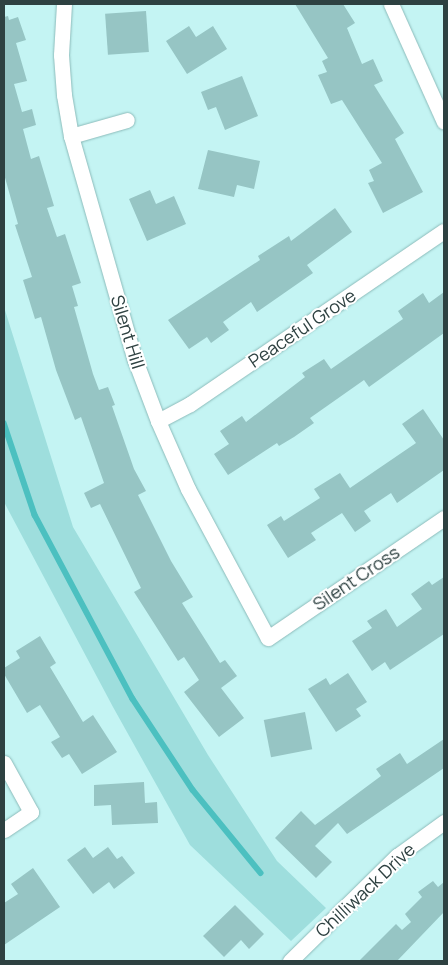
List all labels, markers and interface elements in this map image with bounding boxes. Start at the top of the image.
street label: Peaceful Grove [244,284,360,372]
street label: Silent Hill [107,292,149,372]
street label: Silent Cross [309,541,403,615]
street label: Chilliwack Drive [311,838,419,942]

